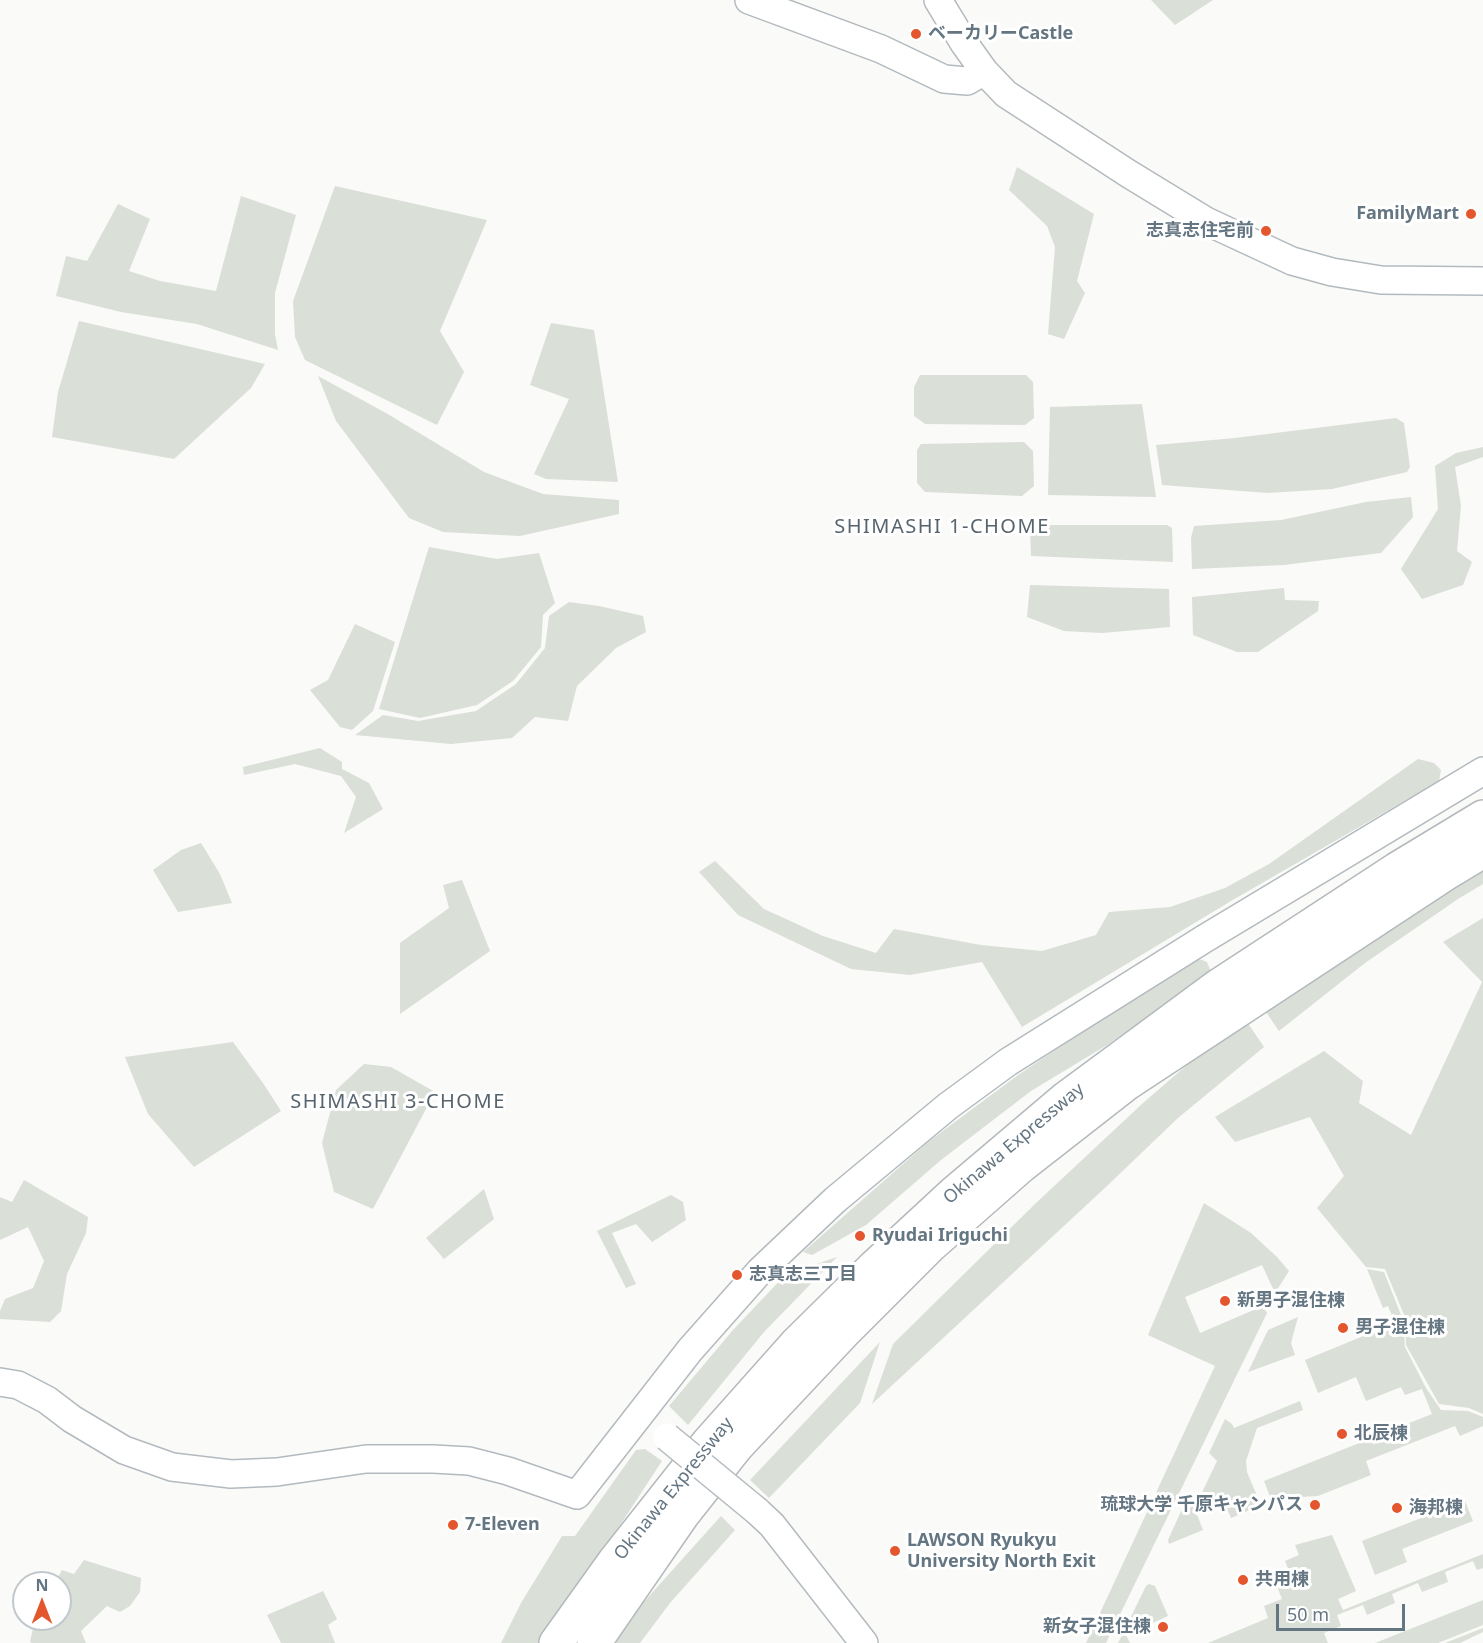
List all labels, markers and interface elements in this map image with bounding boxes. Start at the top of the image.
place label: ベーカリーCastle [928,23,1073,45]
marker: ベーカリーCastle [909,27,923,41]
place label: FamilyMart [1356,203,1459,225]
marker: FamilyMart [1464,207,1478,221]
place label: 志真志住宅前 [1146,220,1254,242]
marker: 志真志住宅前 [1259,224,1273,238]
district label: SHIMASHI 1-CHOME [834,515,1050,539]
street label: Okinawa Expressway [939,1079,1089,1209]
district label: SHIMASHI 3-CHOME [290,1090,506,1114]
place label: Ryudai Iriguchi [872,1225,1008,1247]
marker: Ryudai Iriguchi [853,1229,867,1243]
place label: 志真志三丁目 [749,1264,857,1286]
marker: 志真志三丁目 [730,1268,744,1282]
place label: 新男子混住棟 [1237,1290,1345,1312]
marker: 新男子混住棟 [1218,1294,1232,1308]
place label: 男子混住棟 [1355,1317,1445,1339]
marker: 男子混住棟 [1336,1321,1350,1335]
street label: Okinawa Expressway [610,1413,738,1565]
place label: 北辰棟 [1354,1423,1408,1445]
marker: 北辰棟 [1335,1427,1349,1441]
place label: 琉球大学 千原キャンパス [1100,1494,1303,1516]
place label: 海邦棟 [1409,1497,1463,1519]
marker: 琉球大学 千原キャンパス [1308,1498,1322,1512]
marker: 海邦棟 [1390,1501,1404,1515]
place label: 7-Eleven [465,1514,540,1536]
marker: 7-Eleven [446,1518,460,1532]
place label: LAWSON Ryukyu University North Exit [907,1530,1096,1572]
marker: LAWSON Ryukyu University North Exit [888,1544,902,1558]
place label: 共用棟 [1255,1569,1309,1591]
north arrow [12,1571,72,1631]
marker: 共用棟 [1236,1573,1250,1587]
text: N [35,1574,49,1596]
scale bar [1279,1592,1408,1630]
text: 50 m [1287,1602,1329,1626]
place label: 新女子混住棟 [1043,1616,1151,1638]
marker: 新女子混住棟 [1156,1620,1170,1634]

